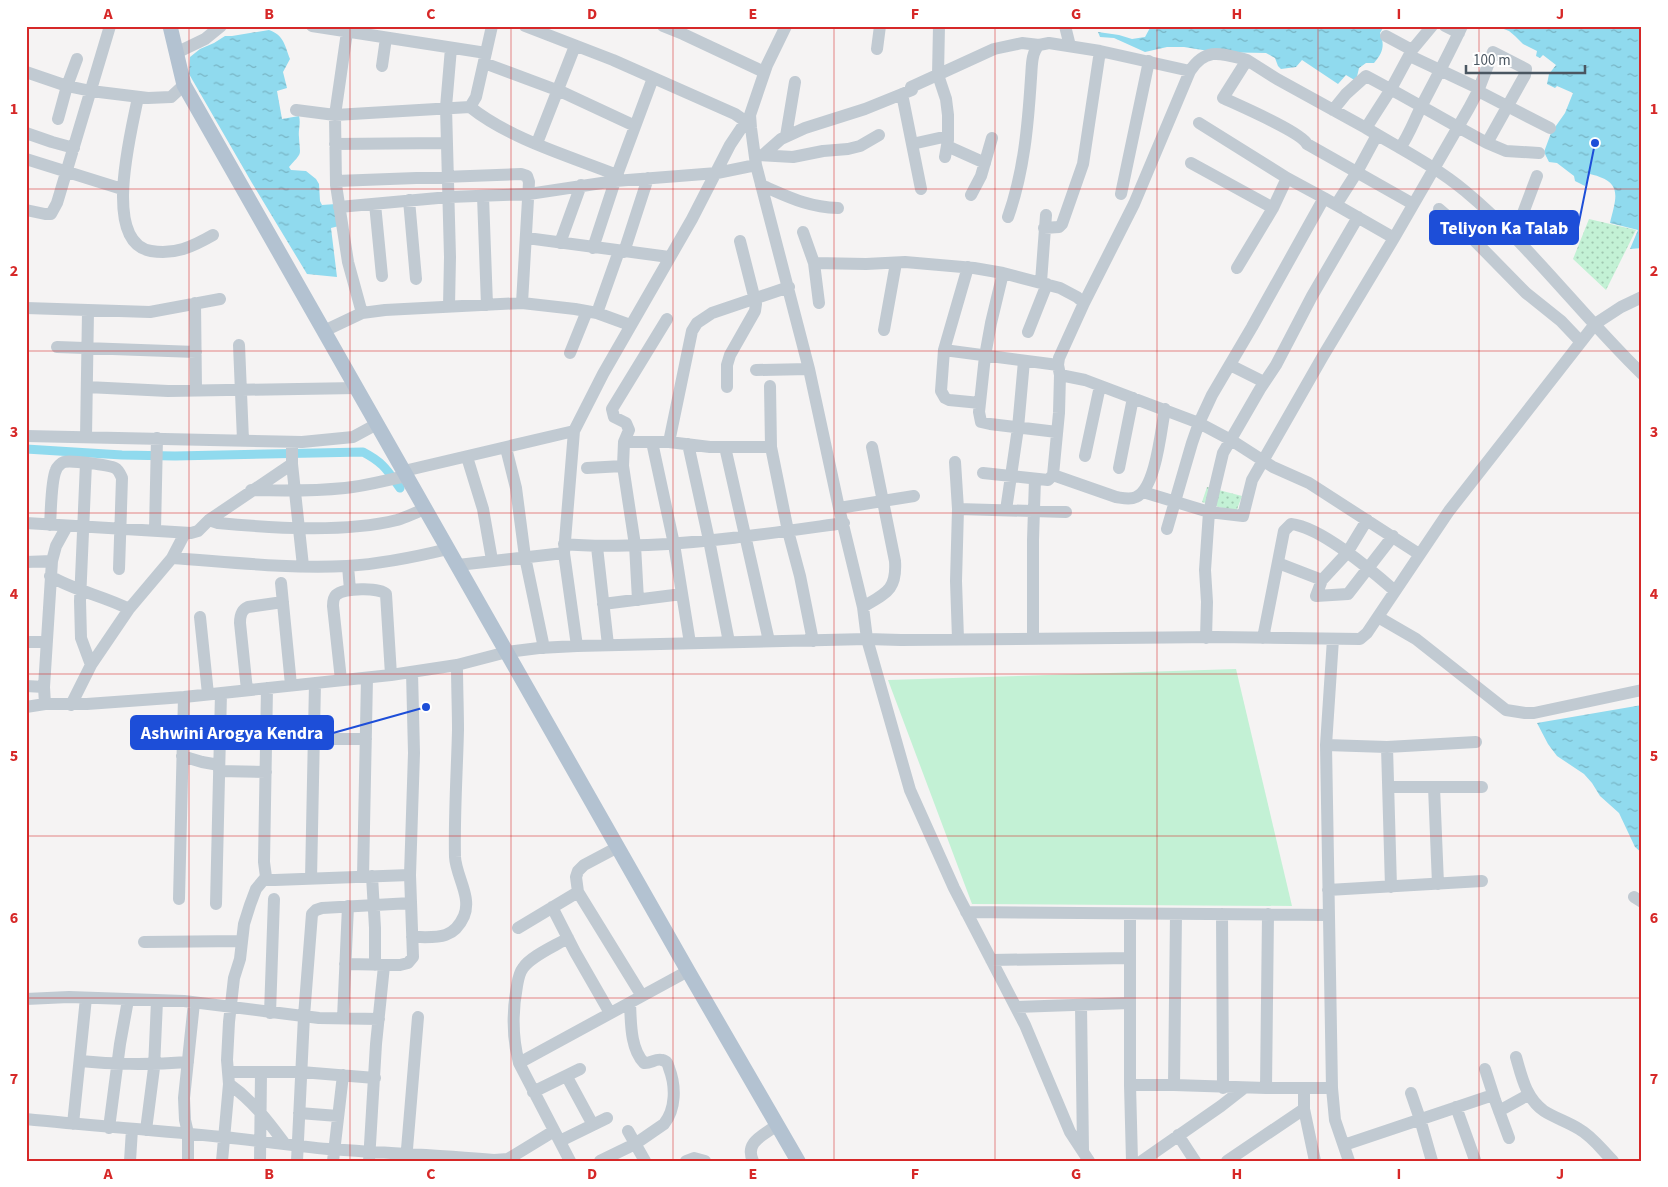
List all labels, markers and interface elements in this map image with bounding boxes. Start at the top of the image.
text: A [102,3,113,25]
text: B [264,3,274,25]
text: C [426,3,436,25]
text: D [587,3,597,25]
text: E [749,3,757,25]
text: F [911,3,919,25]
text: G [1071,3,1081,25]
text: H [1232,3,1242,25]
text: I [1397,3,1401,25]
text: J [1556,3,1564,25]
scale bar [1466,42,1584,74]
text: 100 m [1473,50,1511,71]
text: 1 [10,98,18,120]
text: 1 [1650,98,1658,120]
callout: Teliyon Ka Talab [1430,211,1578,244]
text: Teliyon Ka Talab [1440,216,1568,241]
text: 2 [10,260,18,282]
text: 2 [1650,260,1658,282]
text: 3 [10,421,18,443]
text: 3 [1650,421,1658,443]
text: 4 [10,583,19,605]
text: 4 [1650,583,1659,605]
callout: Ashwini Arogya Kendra [131,716,333,749]
text: Ashwini Arogya Kendra [140,721,323,746]
text: 5 [10,745,18,767]
text: 5 [1650,745,1658,767]
text: 6 [10,907,18,929]
text: 6 [1650,907,1658,929]
text: 7 [10,1068,18,1090]
text: 7 [1650,1068,1658,1090]
text: A [102,1163,113,1185]
text: B [264,1163,274,1185]
text: C [426,1163,436,1185]
text: D [587,1163,597,1185]
text: E [749,1163,757,1185]
text: F [911,1163,919,1185]
text: G [1071,1163,1081,1185]
text: H [1232,1163,1242,1185]
text: I [1397,1163,1401,1185]
text: J [1556,1163,1564,1185]

